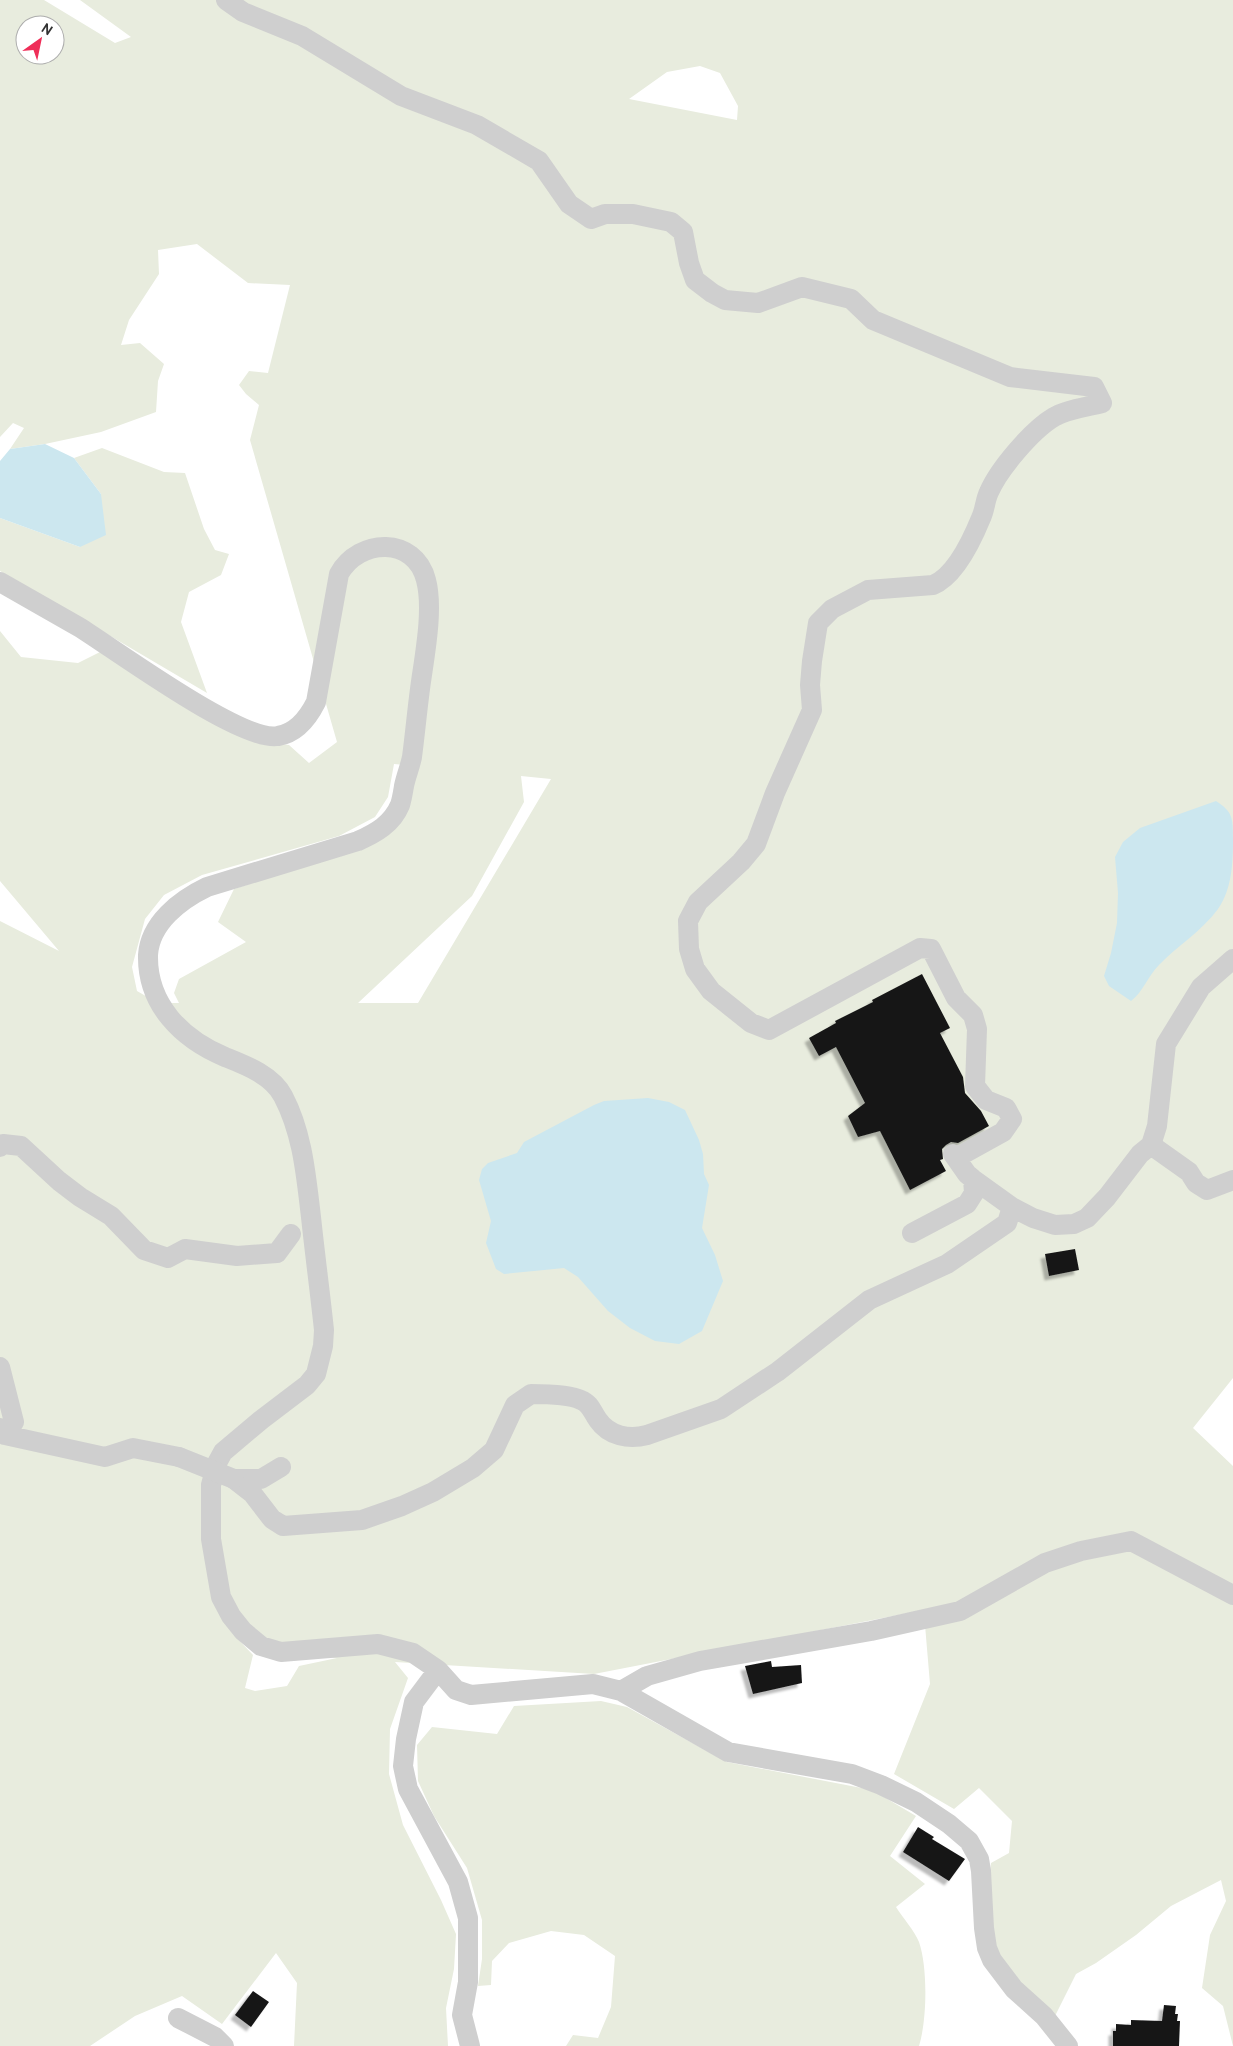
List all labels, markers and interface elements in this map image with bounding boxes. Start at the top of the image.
north arrow [15,15,65,65]
text: N [37,20,55,40]

